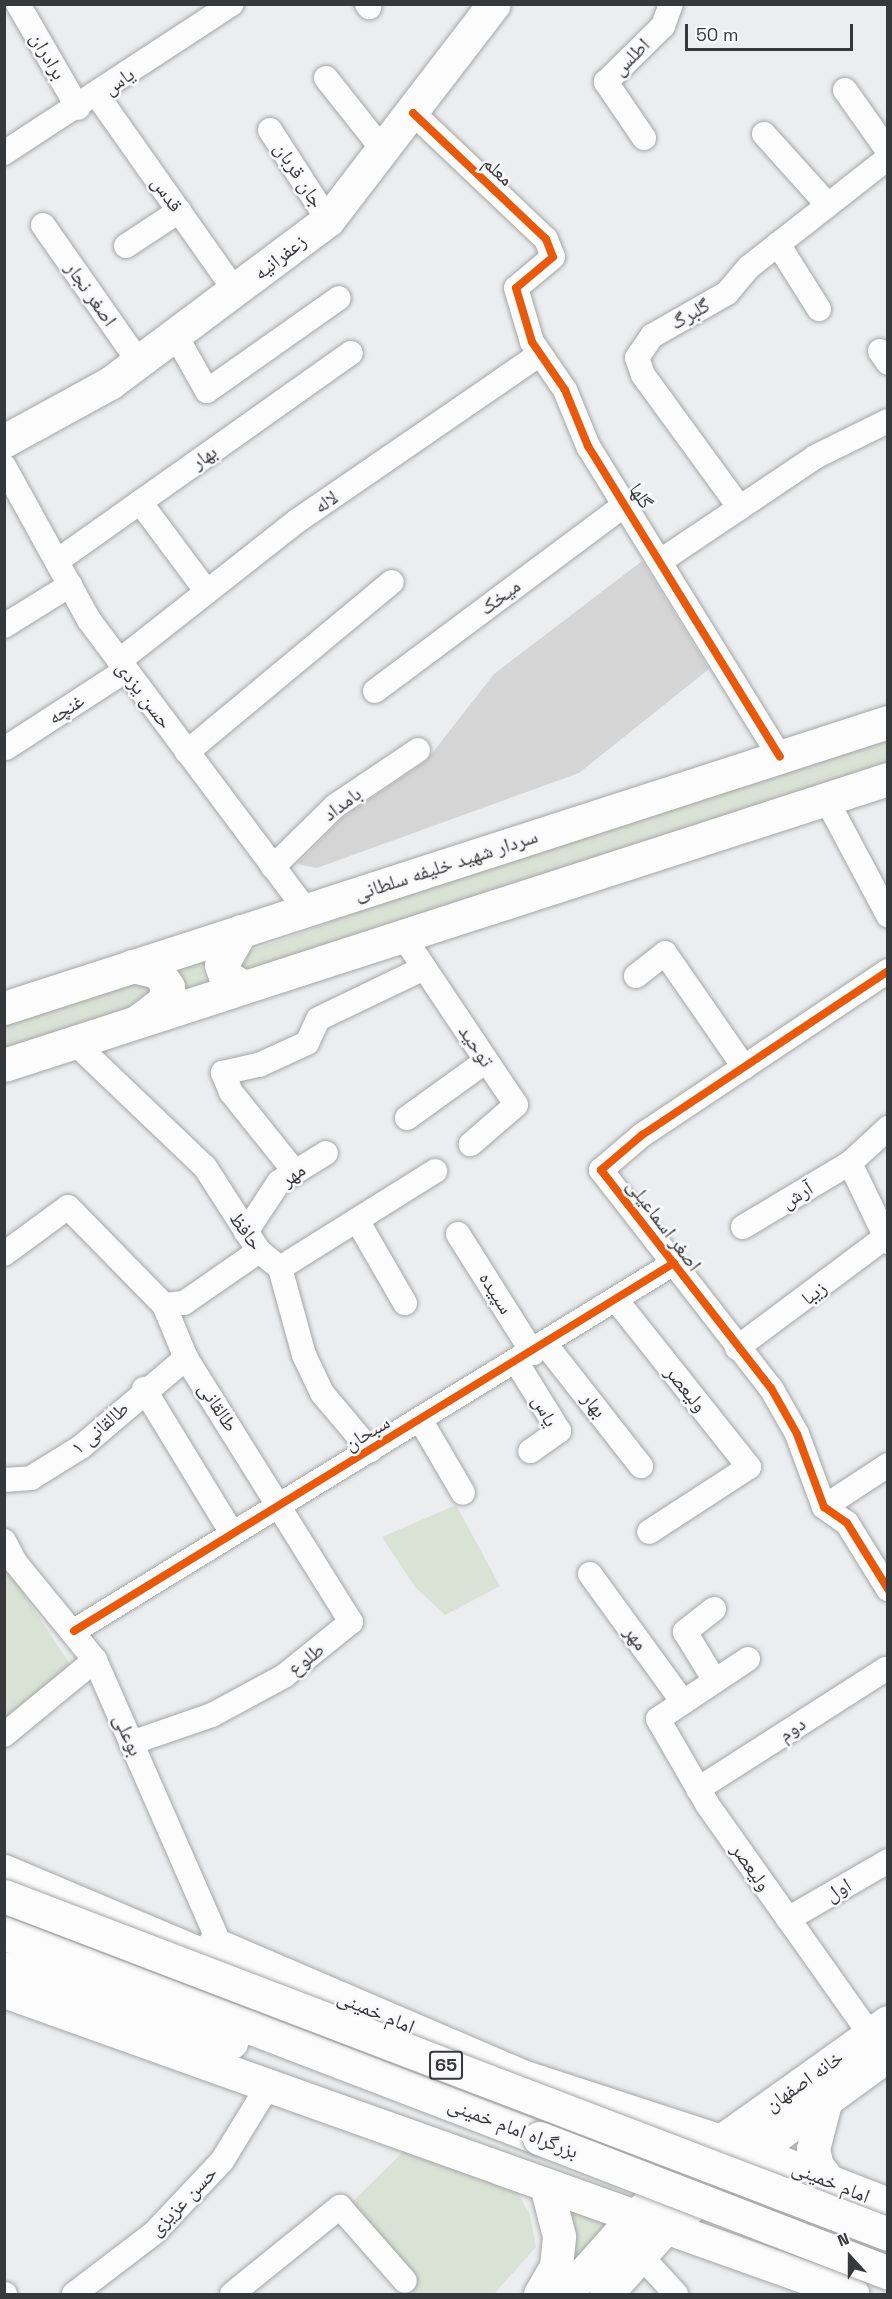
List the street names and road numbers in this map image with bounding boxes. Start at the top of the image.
street label: برادران [25,28,71,84]
street label: اطلس [607,33,655,81]
street label: یاس [99,62,139,100]
street label: جان قربان [269,138,329,212]
street label: معلم [478,151,518,191]
street label: قدس [146,171,188,217]
street label: زعفرانیه [249,229,311,285]
street label: اصغر نجار [60,257,122,331]
street label: گلبرگ [666,293,714,335]
street label: بهار [187,440,221,474]
street label: گلها [624,479,658,513]
street label: لاله [309,485,343,519]
street label: میخک [475,574,525,620]
street label: حسن یزدی [111,656,177,734]
street label: غنچه [43,689,89,729]
street label: بامداد [318,782,366,826]
street label: سردار شهید خلیفه سلطانی [351,824,541,906]
street label: توحید [453,1020,499,1072]
street label: مهر [276,1158,310,1192]
street label: اصغر اسماعیلی [622,1174,706,1276]
street label: آرش [777,1176,817,1214]
street label: حافظ [224,1207,268,1255]
street label: سپیده [474,1267,518,1319]
street label: زیبا [797,1276,831,1310]
street label: ولیعصر [660,1361,712,1417]
street label: طالقانی [193,1378,243,1436]
street label: بهار [577,1387,611,1423]
street label: یاس [527,1391,563,1431]
street label: طالقانی ۱ [66,1396,134,1460]
street label: سبحان [340,1410,394,1456]
street label: مهر [619,1621,653,1655]
street label: طلوع [283,1638,329,1680]
street label: بوعلی [108,1710,148,1760]
street label: دوم [774,1711,810,1747]
street label: ولیعصر [726,1839,776,1895]
street label: اول [821,1873,855,1907]
street label: امام خمینی [334,1985,418,2039]
street label: خانه اصفهان [760,2045,848,2117]
road number: 65 [428,2050,464,2080]
street label: بزرگراه امام خمینی [445,2092,581,2164]
street label: امام خمینی [789,2156,873,2208]
street label: حسن عزیزی [144,2161,222,2241]

